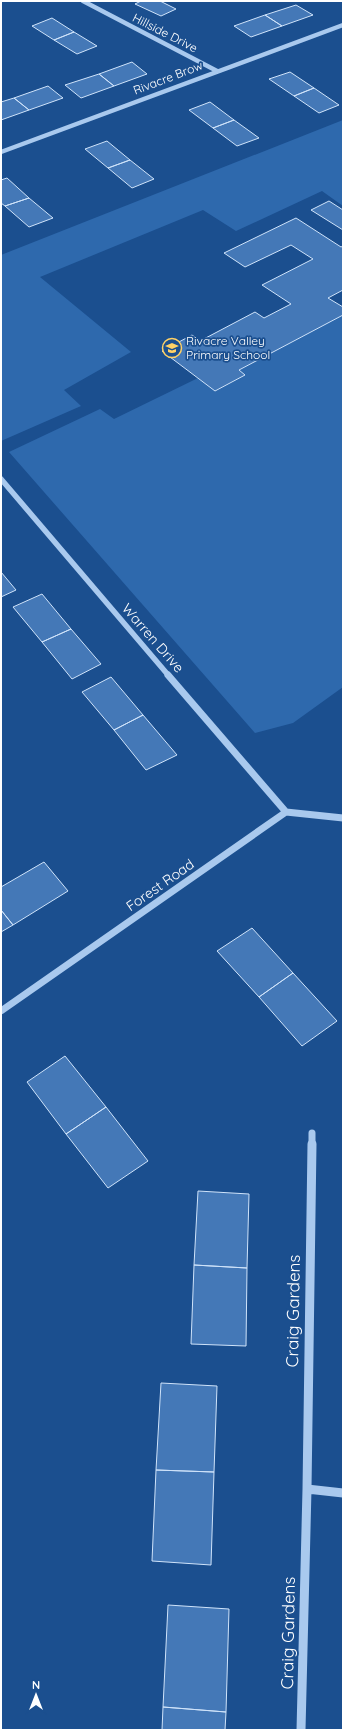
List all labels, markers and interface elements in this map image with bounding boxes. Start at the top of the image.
street label: Hillside Drive [130,10,201,55]
street label: Rivacre Brow [131,57,205,98]
place label: Rivacre Valley Primary School [186,333,270,362]
school or university icon: Rivacre Valley Primary School [161,337,183,359]
street label: Warren Drive [118,600,188,676]
street label: Forest Road [122,855,198,915]
street label: Craig Gardens [281,1254,304,1368]
street label: Craig Gardens [276,1576,299,1690]
north arrow [16,1675,56,1715]
text: N [32,1678,40,1692]

